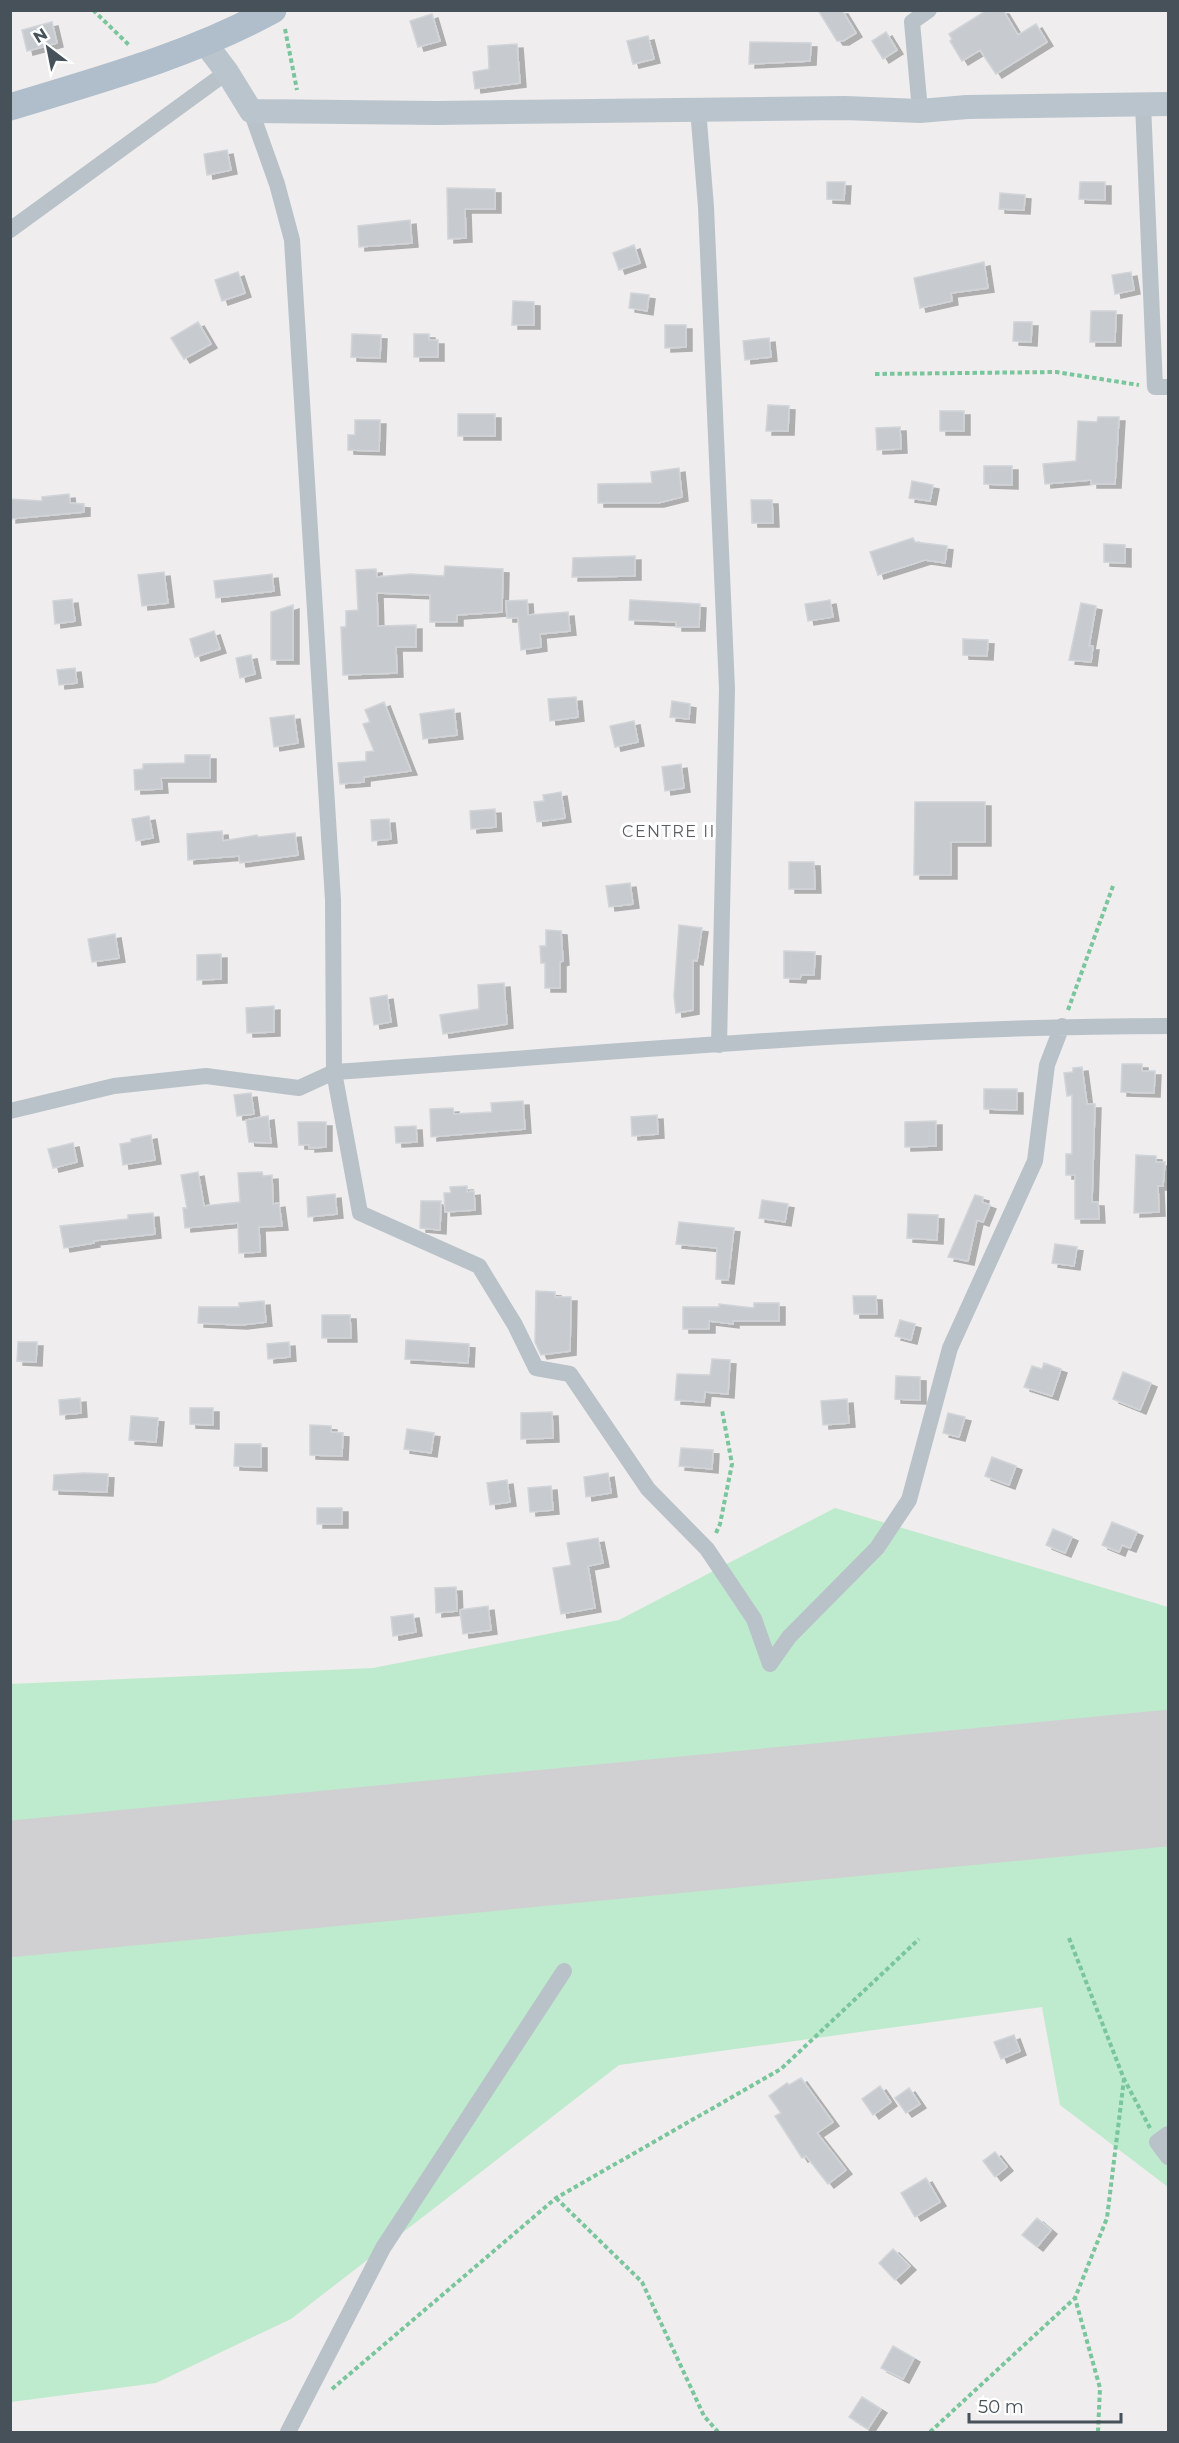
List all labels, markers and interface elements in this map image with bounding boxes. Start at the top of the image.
north arrow [18,18,78,78]
text: N [30,24,51,47]
district label: CENTRE II [622,822,716,841]
scale bar [969,2386,1120,2424]
text: 50 m [978,2396,1024,2418]

